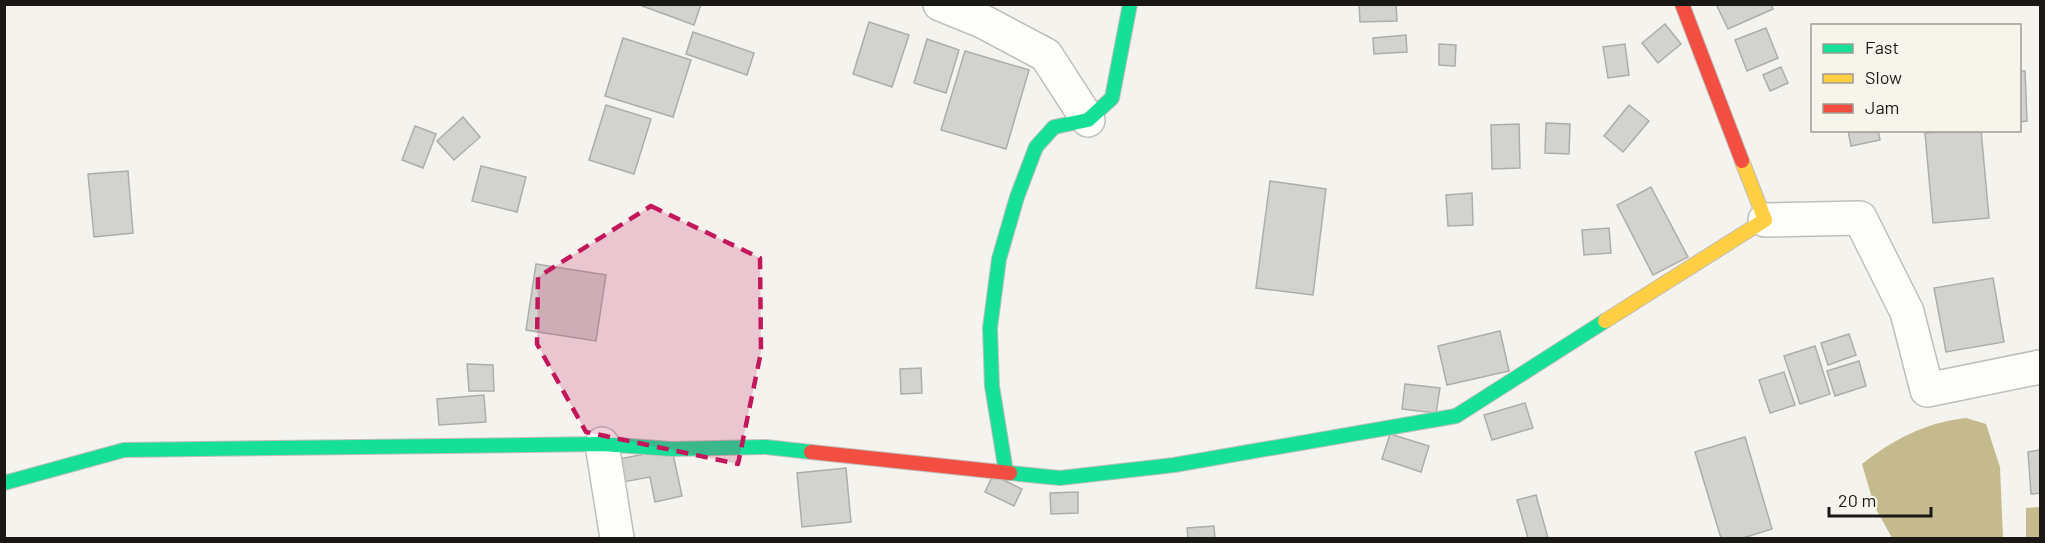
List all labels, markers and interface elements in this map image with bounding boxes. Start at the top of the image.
legend [1811,24,2021,132]
text: Fast [1865,36,1899,58]
text: Slow [1865,66,1902,88]
text: Jam [1865,96,1899,118]
scale bar [1829,480,1931,518]
text: 20 m [1838,489,1876,511]

